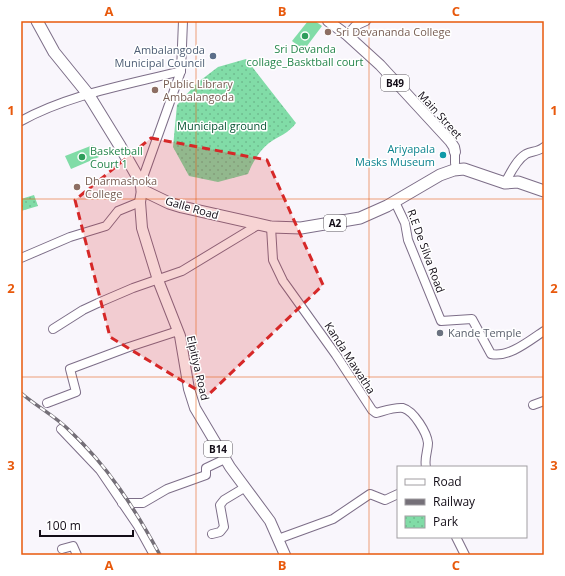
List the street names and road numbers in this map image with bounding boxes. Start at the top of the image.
road number: B49 [381,75,409,91]
street label: Main Street [415,88,466,142]
street label: Galle Road [164,193,221,222]
street label: R.E De Silva Road [404,207,449,295]
road number: A2 [324,215,346,231]
street label: Kanda Mawatha [322,319,379,396]
street label: Elpitiya Road [184,334,213,402]
road number: B14 [204,441,232,457]

